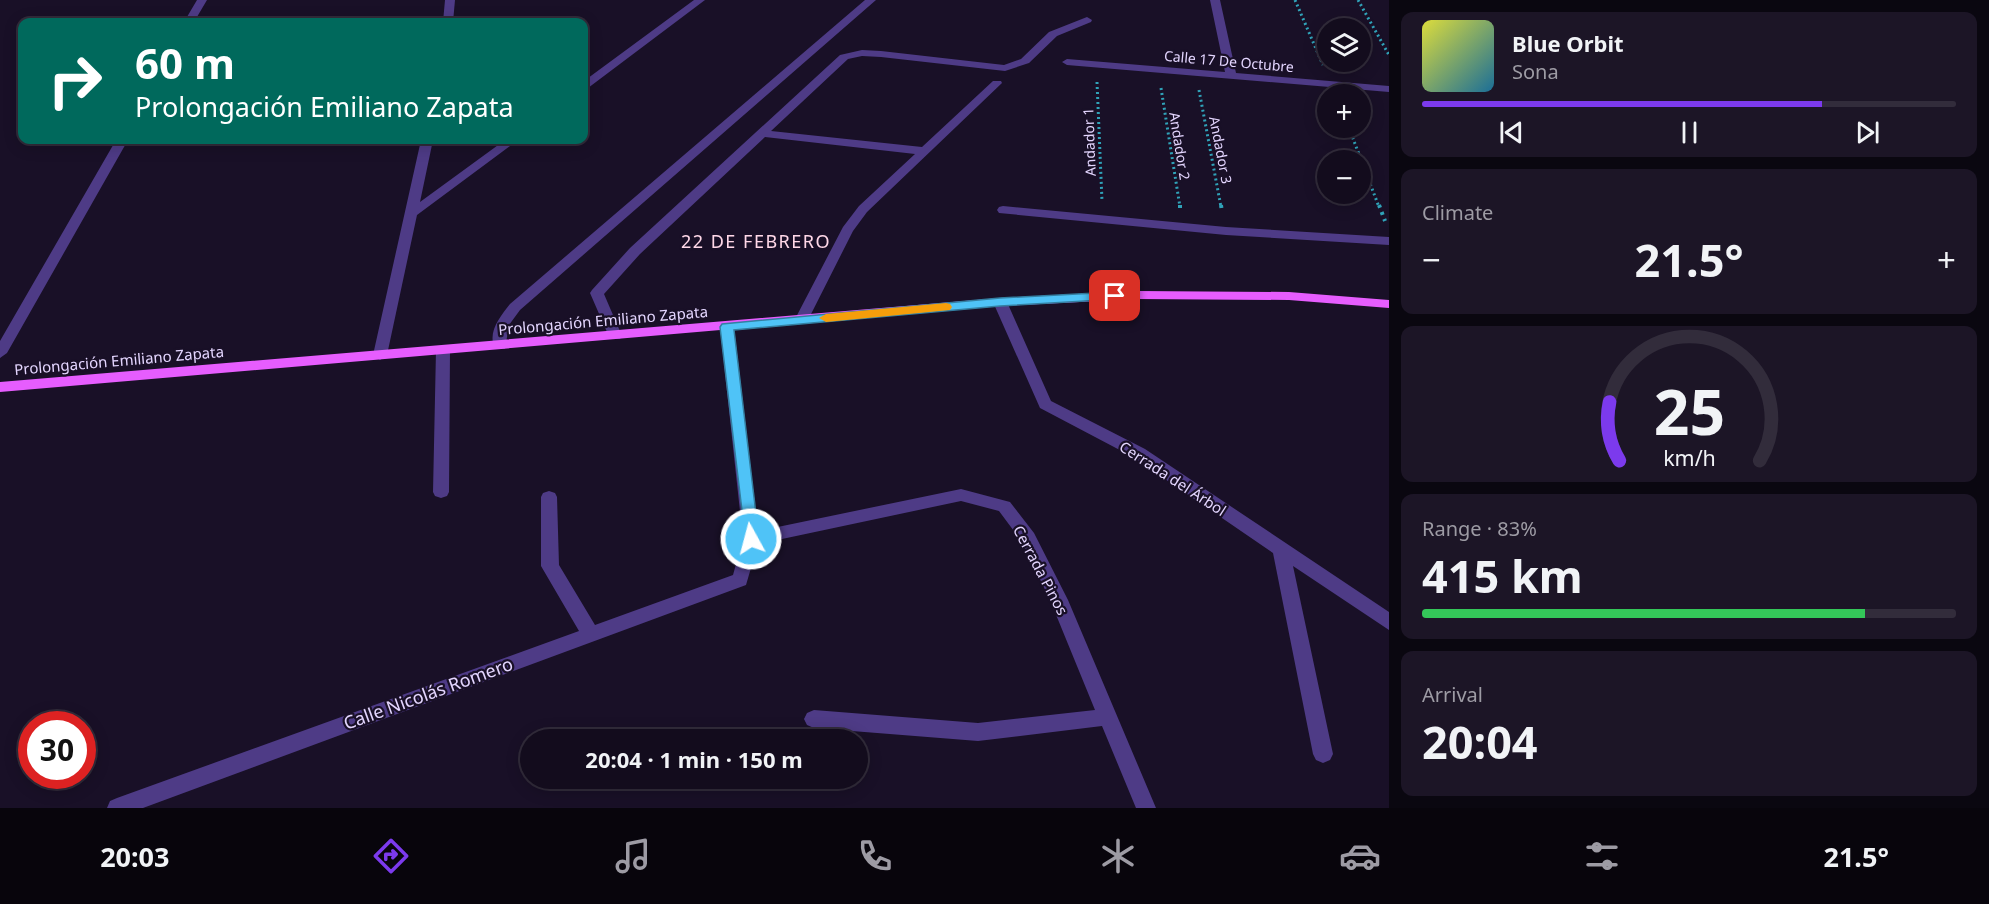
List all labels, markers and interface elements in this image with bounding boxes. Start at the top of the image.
map controls [1317,18,1371,204]
button: layers [1317,18,1371,72]
text: Blue Orbit [1512,28,1624,58]
text: 60 m [135,34,235,91]
icon: right [36,42,114,120]
street label: Calle 17 De Octubre [1163,46,1295,76]
text: Sona [1512,58,1559,85]
button: + [1317,84,1371,138]
text: Prolongación Emiliano Zapata [135,88,514,125]
street label: Andador 1 [1078,107,1100,177]
street label: Andador 2 [1165,111,1195,181]
street label: Andador 3 [1205,115,1237,185]
icon: previous [1495,116,1528,149]
icon: pause [1673,116,1706,149]
icon: next [1851,116,1884,149]
button: − [1317,150,1371,204]
text: Climate [1422,199,1493,226]
district label: 22 DE FEBRERO [681,229,831,253]
text: 21.5° [1635,229,1743,290]
text: − [1422,237,1441,282]
text: + [1937,237,1956,282]
pin [1089,270,1140,321]
icon: arrive [1098,279,1131,312]
street label: Prolongación Emiliano Zapata [497,301,709,339]
street label: Prolongación Emiliano Zapata [13,341,225,379]
text: 25 [1653,368,1725,453]
street label: Cerrada del Árbol [1116,436,1230,520]
text: km/h [1663,443,1715,472]
position arrow [719,507,783,571]
text: Range · 83% [1422,515,1537,542]
street label: Cerrada Pinos [1009,522,1073,618]
text: 415 km [1422,545,1583,606]
street label: Calle Nicolás Romero [340,651,516,735]
text: Arrival [1422,681,1483,708]
speed limit sign: 30 [18,711,96,789]
text: 20:04 [1422,711,1538,772]
text: 20:04 · 1 min · 150 m [585,744,803,774]
icon: directions [370,835,412,877]
icon: music [612,835,654,877]
icon: phone [854,835,896,877]
icon: climate [1097,835,1139,877]
icon: car [1339,835,1381,877]
icon: filters [1581,835,1623,877]
text: 20:03 [100,838,170,875]
text: 21.5° [1823,838,1889,875]

